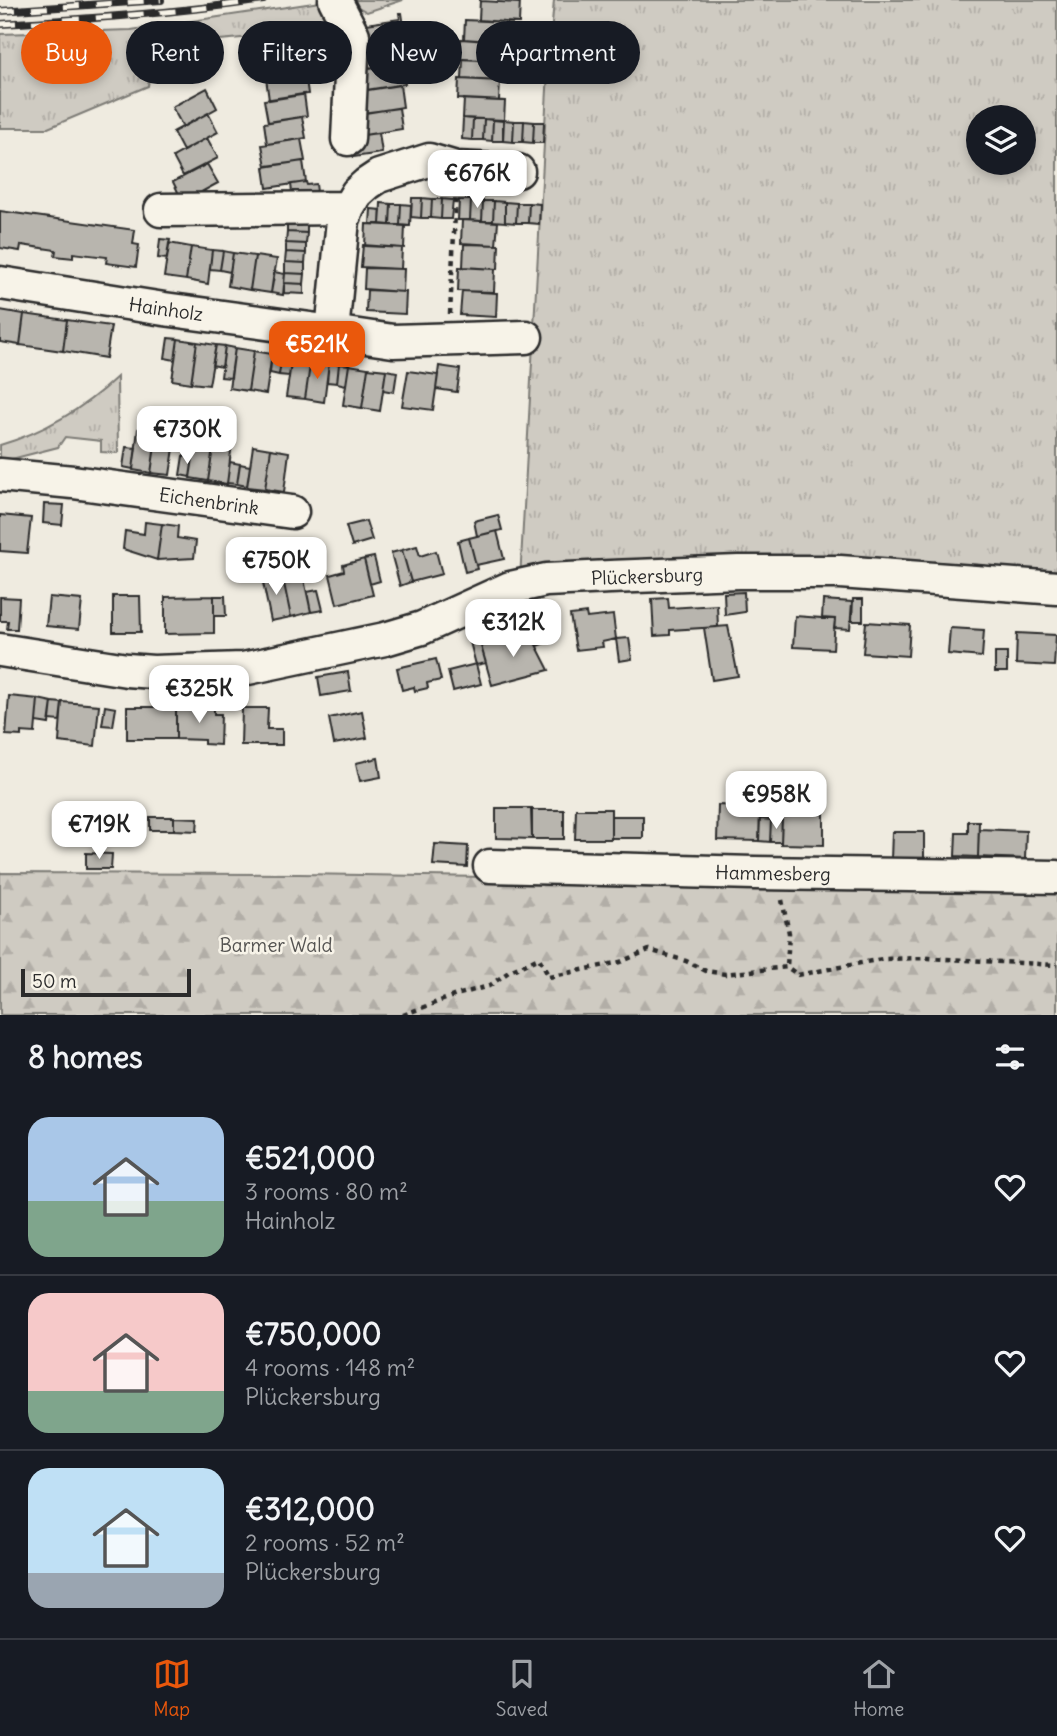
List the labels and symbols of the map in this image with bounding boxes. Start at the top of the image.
pin: €676K [428,150,526,210]
street label: Hainholz [127,292,205,326]
pin: €521K [268,322,366,381]
pin: €730K [138,406,236,466]
street label: Eichenbrink [158,482,261,520]
pin: €750K [227,538,325,597]
street label: Plückersburg [590,562,704,590]
pin: €312K [464,600,562,659]
pin: €325K [150,666,248,725]
pin: €958K [727,772,825,831]
pin: €719K [50,802,148,861]
street label: Hammesberg [715,860,831,886]
park label: Barmer Wald [219,933,333,957]
scale bar [21,966,191,998]

